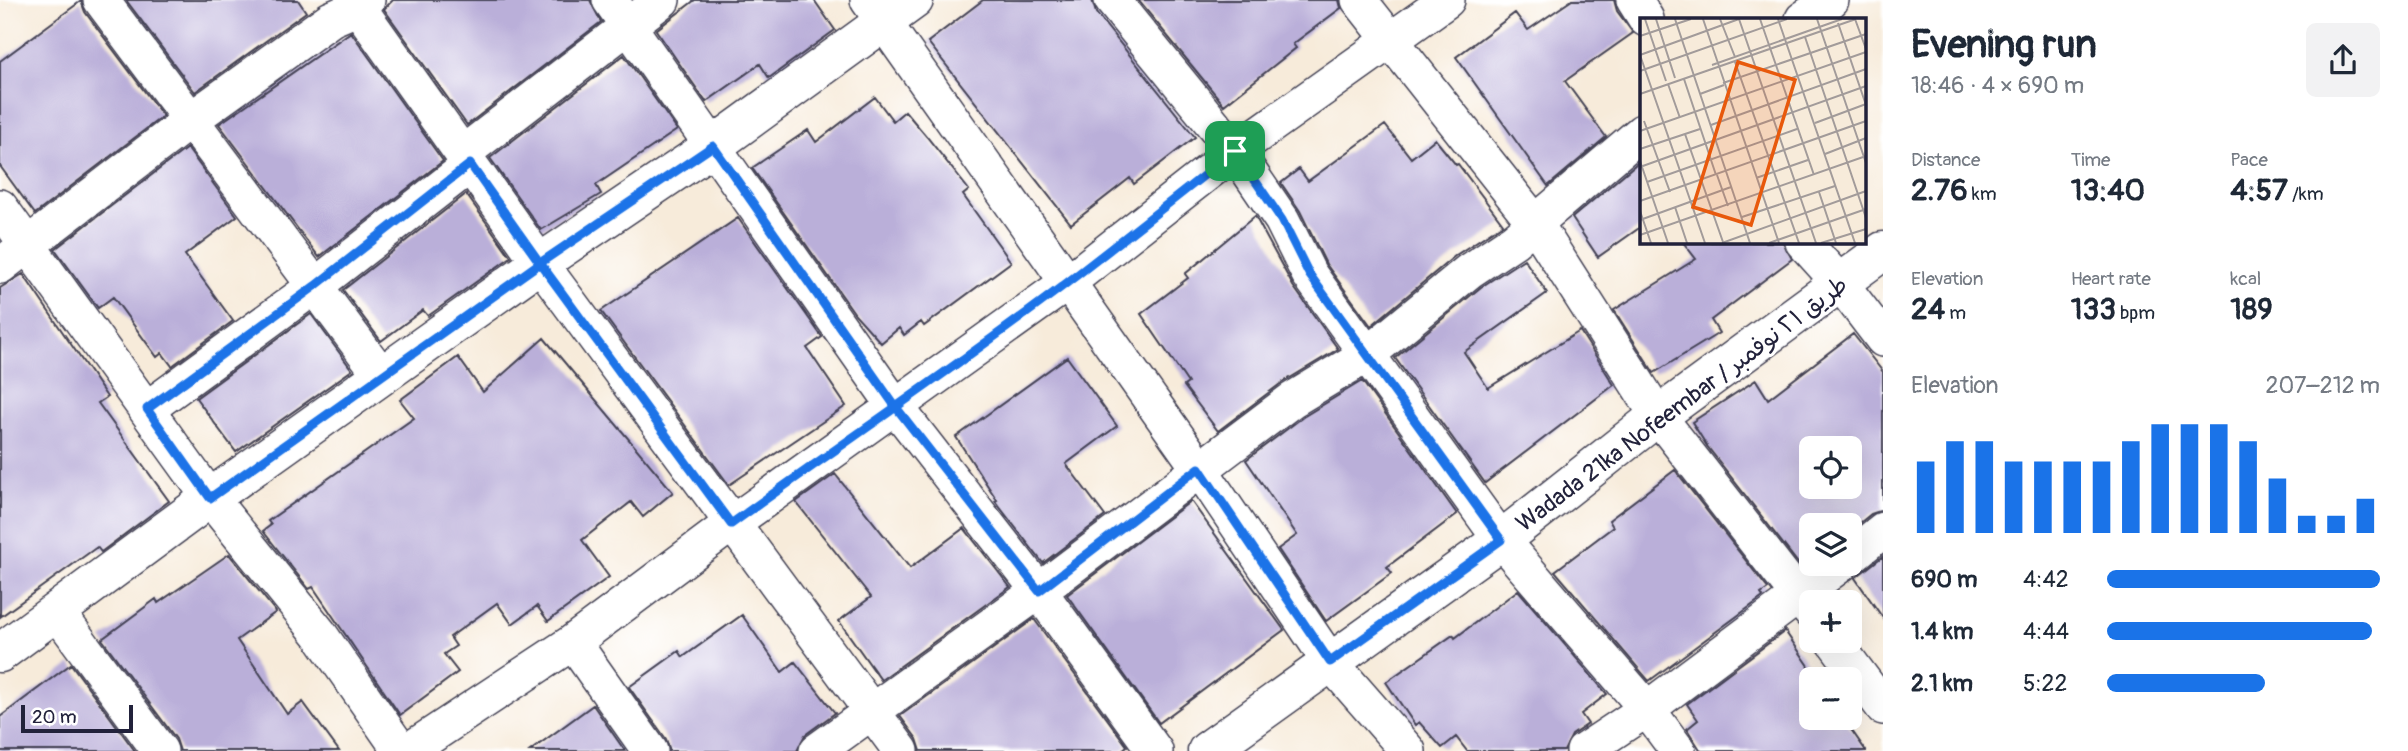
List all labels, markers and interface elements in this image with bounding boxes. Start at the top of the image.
inset map [1640,18,1866,243]
text: Evening run [1911,21,2097,69]
button: share [2306,23,2380,97]
text: 18:46 · 4 × 690 m [1911,71,2084,100]
pin [1205,121,1265,181]
icon: arrive [1216,132,1254,170]
text: Distance [1911,148,1980,172]
text: Time [2071,148,2110,172]
text: Pace [2230,148,2268,172]
text: 2.76 [1911,172,1968,209]
text: 13:40 [2071,172,2145,209]
text: 4:57 [2230,172,2288,209]
text: km [1968,182,1997,206]
text: /km [2288,182,2324,206]
text: Elevation [1911,267,1983,291]
text: Heart rate [2071,267,2151,291]
text: kcal [2230,267,2261,291]
street label: Wadada 21ka Nofeembar / طريق ٢١ نوفمبر [1511,270,1853,538]
text: 24 [1911,291,1945,328]
text: 133 [2071,291,2116,328]
text: 189 [2230,291,2273,328]
text: m [1945,301,1966,325]
text: bpm [2116,301,2155,325]
text: Elevation [1911,371,1999,400]
text: 207–212 m [2266,371,2380,400]
map controls [1799,436,1862,730]
button: locate [1799,436,1862,499]
button: layers [1799,513,1862,576]
text: 690 m [1911,565,1977,594]
text: 4:42 [2023,565,2069,594]
button: + [1799,590,1862,653]
text: 1.4 km [1911,617,1973,646]
text: 4:44 [2023,617,2069,646]
button: − [1799,667,1862,730]
text: 2.1 km [1911,669,1973,698]
text: 5:22 [2023,669,2067,698]
scale bar [21,702,133,734]
text: 20 m [32,705,77,729]

